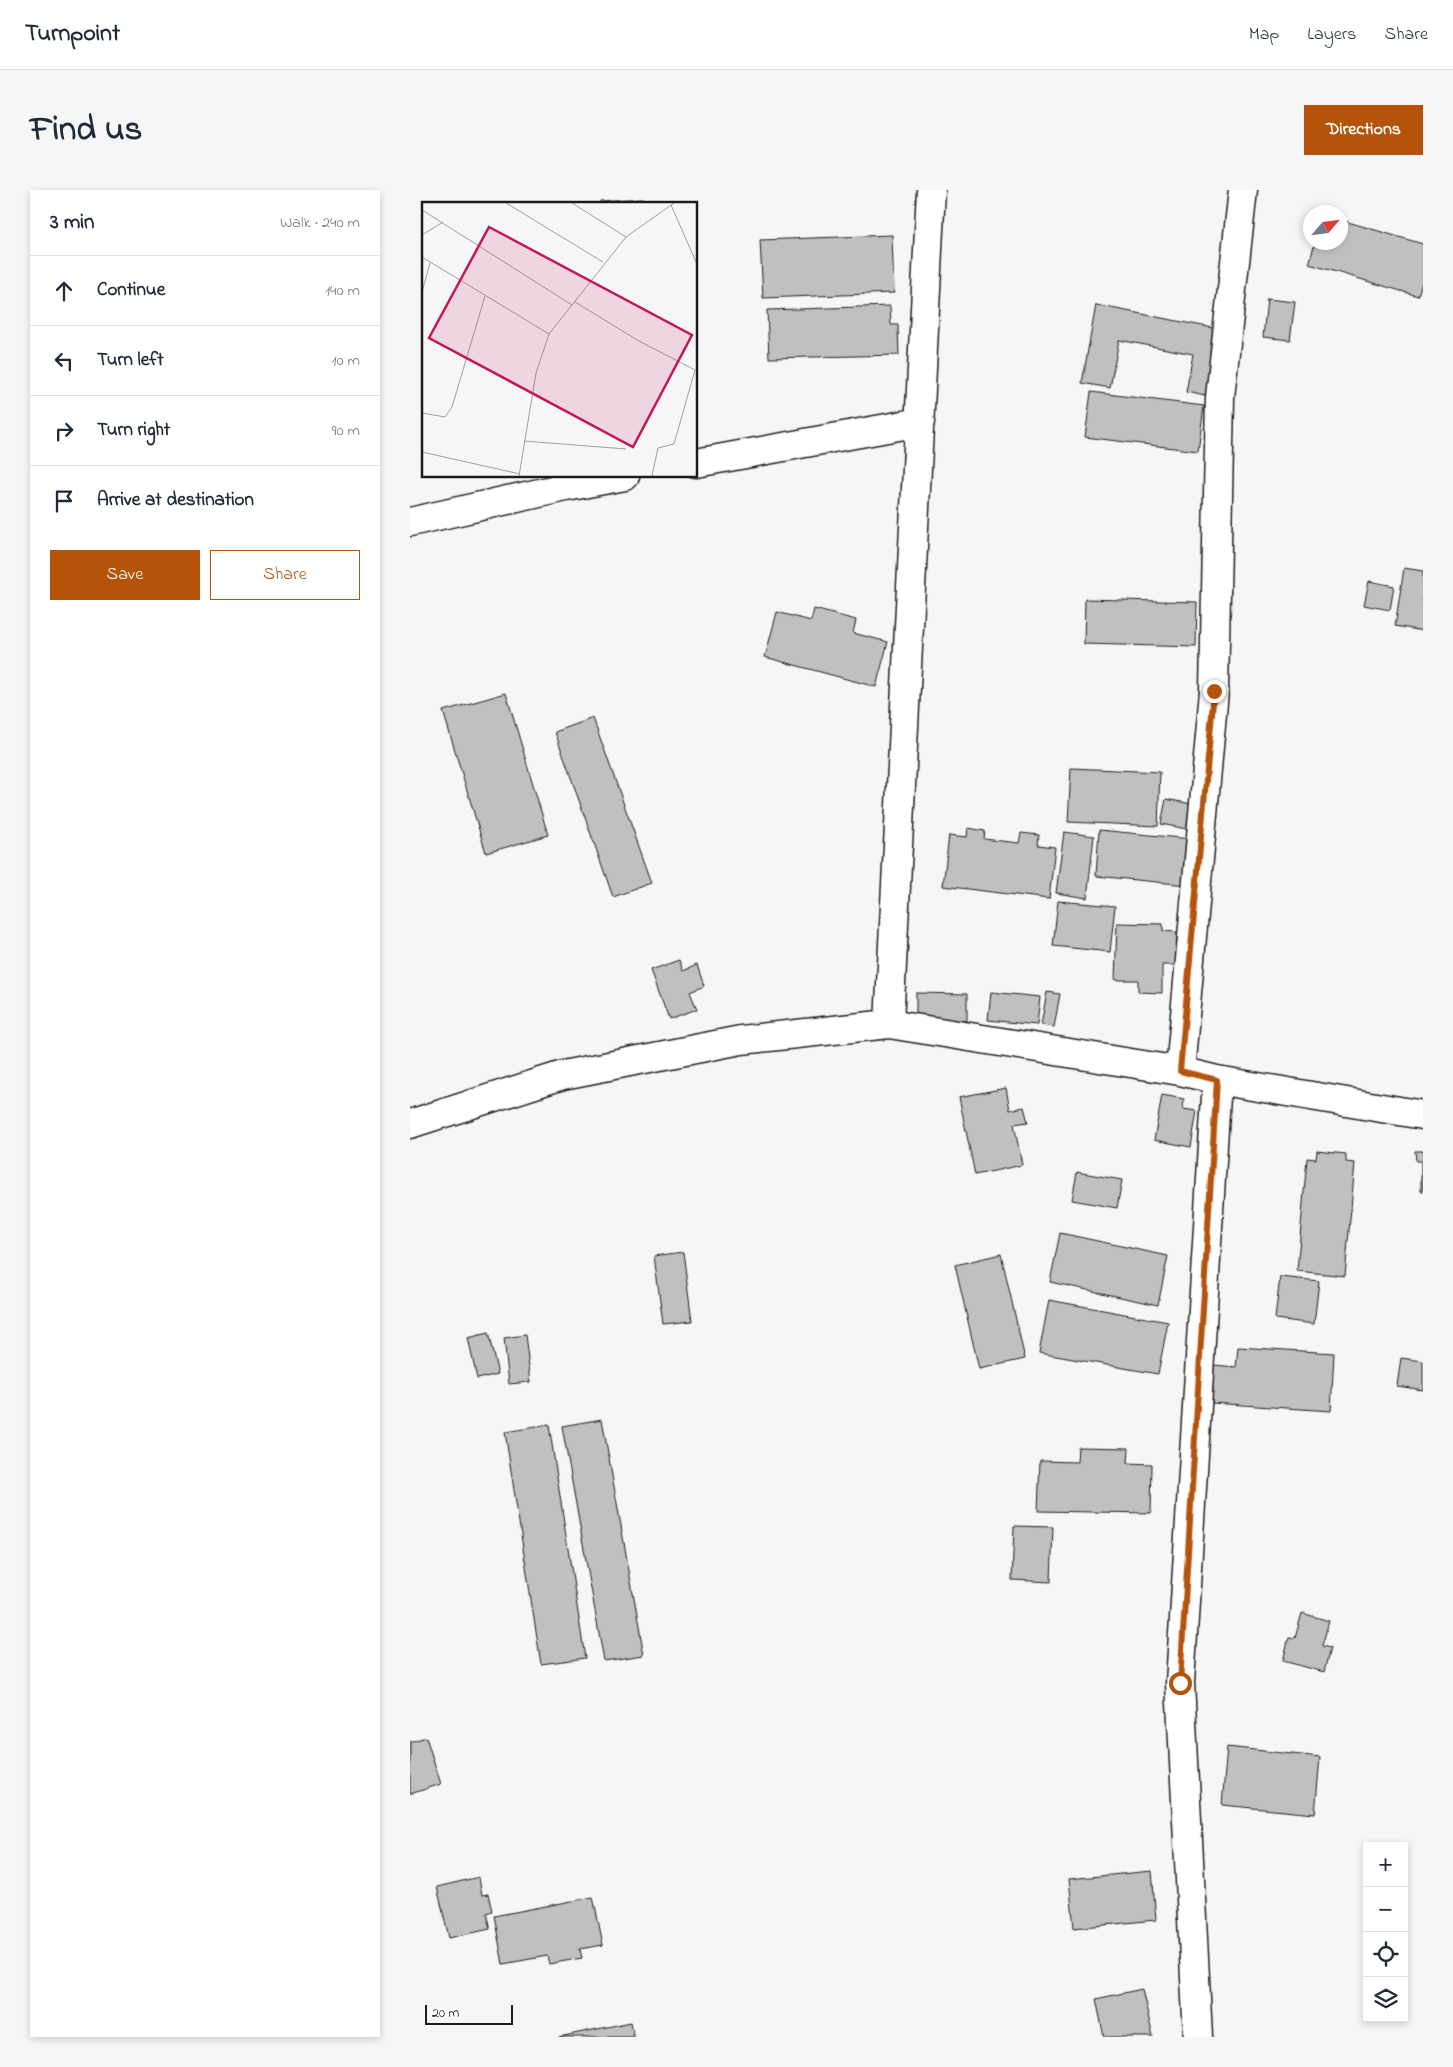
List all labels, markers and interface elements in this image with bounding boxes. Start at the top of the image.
text: Turnpoint [25,17,120,52]
text: Map [1249,22,1279,48]
text: Layers [1307,22,1357,48]
text: Share [1385,22,1428,48]
text: Find us [30,105,142,156]
button: Directions [1304,105,1423,155]
inset map [422,202,698,478]
north arrow [1303,205,1348,250]
text: 3 min [50,208,94,238]
text: Walk · 240 m [280,211,360,235]
icon: ahead [50,277,78,305]
text: Continue [97,277,165,304]
text: 140 m [325,279,360,303]
icon: left [50,347,78,375]
text: Turn left [97,347,164,374]
text: 10 m [332,349,360,373]
icon: right [50,417,78,445]
text: Turn right [97,417,170,444]
text: 90 m [332,419,360,443]
icon: arrive [50,487,78,515]
text: Arrive at destination [97,487,254,514]
button: Save [50,550,200,600]
button: Share [210,550,360,600]
route end [1203,680,1226,703]
route start [1169,1672,1192,1695]
map controls [1363,1842,1408,2022]
button: + [1363,1842,1408,1887]
button: − [1363,1887,1408,1932]
button: locate [1363,1932,1408,1977]
button: layers [1363,1977,1408,2022]
scale bar [425,2002,512,2025]
text: 20 m [432,2003,459,2024]

